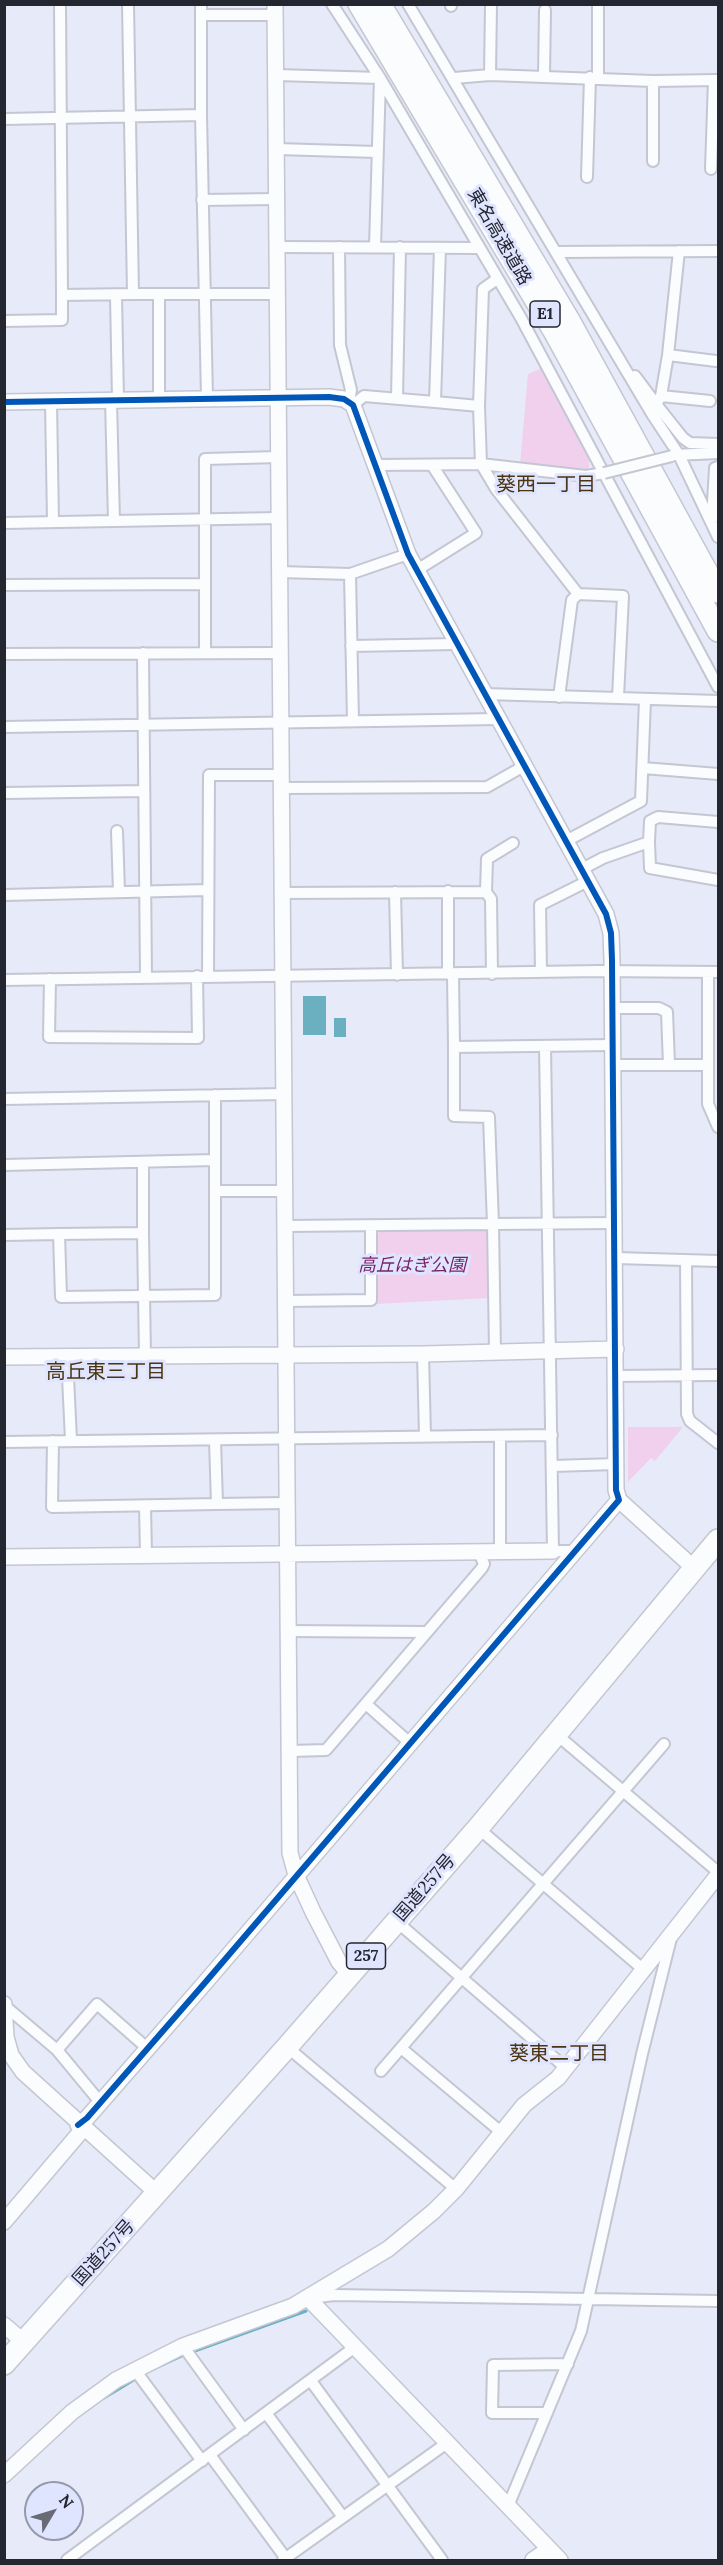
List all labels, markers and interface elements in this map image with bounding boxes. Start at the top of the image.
street label: 東名高速道路 [463,185,535,289]
road number: E1 [530,301,560,327]
district label: 葵西一丁目 [496,473,596,497]
park label: 高丘はぎ公園 [358,1255,466,1277]
district label: 高丘東三丁目 [46,1360,166,1384]
street label: 国道257号 [390,1850,460,1926]
road number: 257 [346,1943,386,1969]
district label: 葵東二丁目 [509,2042,609,2066]
street label: 国道257号 [69,2215,139,2291]
north arrow [24,2481,84,2541]
text: N [55,2490,78,2512]

